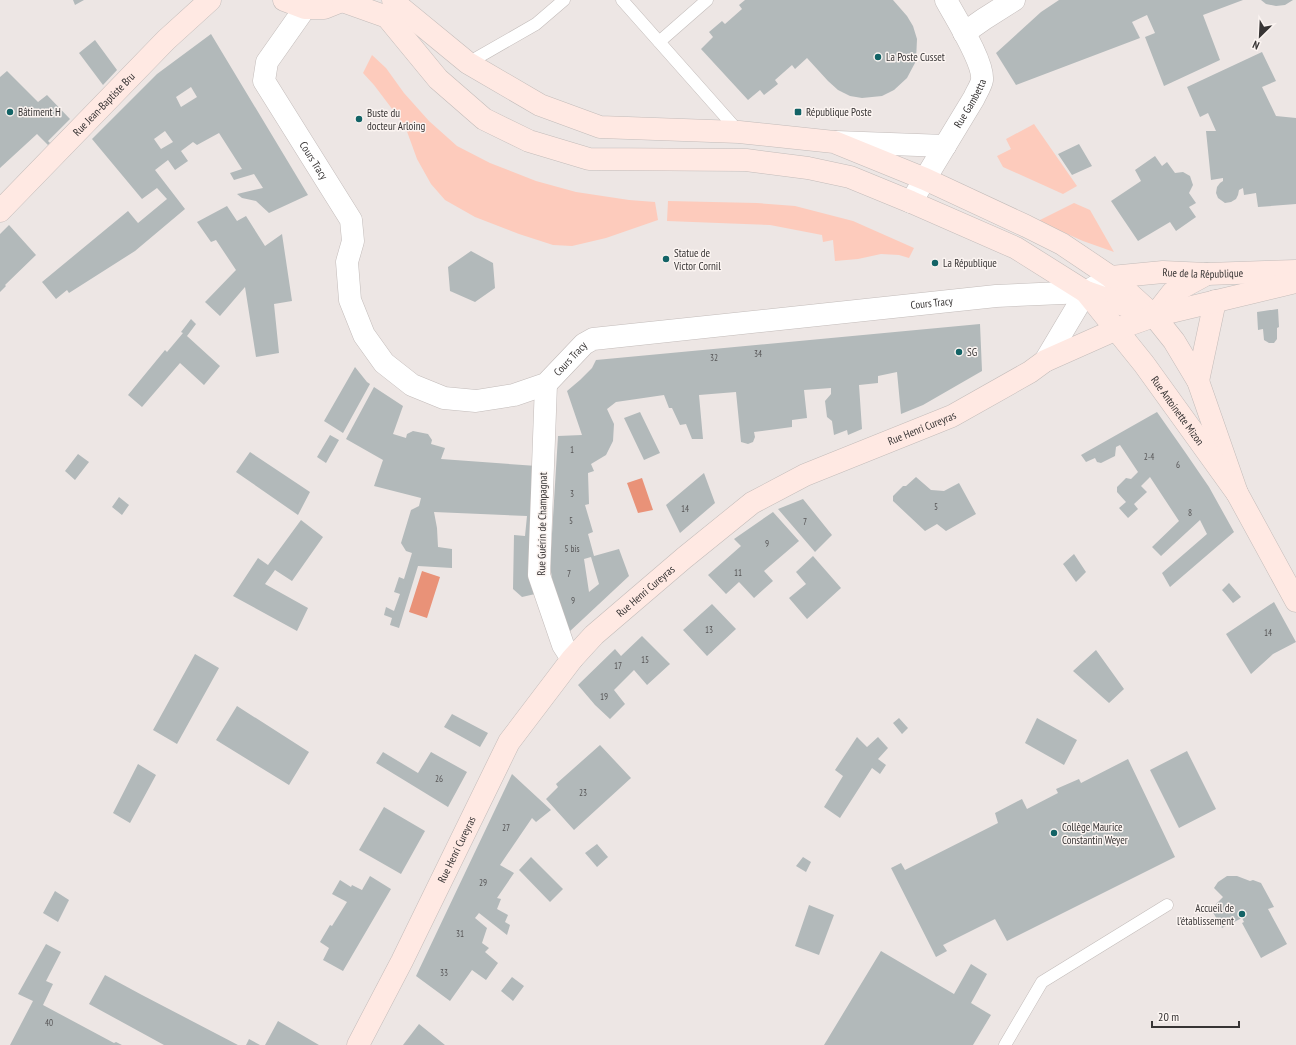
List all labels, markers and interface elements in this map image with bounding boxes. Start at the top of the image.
north arrow [1240,16,1280,56]
text: N [1250,38,1261,53]
place label: La Poste Cusset [886,50,945,64]
marker: La Poste Cusset [873,52,883,62]
street label: Rue Jean-Baptiste Bru [70,69,138,139]
street label: Rue Gambetta [951,78,989,130]
place label: Bâtiment H [18,105,61,119]
place label: République Poste [806,105,872,119]
place label: Buste du docteur Arloing [367,106,425,133]
marker: Bâtiment H [5,107,15,117]
marker: République Poste [793,107,803,117]
marker: Buste du docteur Arloing [354,114,364,124]
street label: Cours Tracy [297,139,331,183]
place label: Statue de Victor Cornil [673,246,721,273]
marker: Statue de Victor Cornil [661,254,671,264]
place label: La République [943,256,997,270]
marker: La République [930,258,940,268]
street label: Rue de la République [1162,265,1244,281]
street label: Cours Tracy [910,294,954,312]
street label: Cours Tracy [550,338,590,379]
place label: SG [967,345,977,359]
marker: SG [954,347,964,357]
house number: 34 [754,348,762,359]
house number: 32 [710,352,718,363]
street label: Rue Antoinette Mizon [1148,373,1207,448]
street label: Rue Henri Cureyras [886,408,959,448]
house number: 1 [570,444,574,455]
house number: 2-4 [1144,451,1154,462]
house number: 6 [1176,459,1180,470]
street label: Rue Guérin de Champagnat [534,472,550,576]
house number: 3 [570,488,574,499]
house number: 5 [934,501,938,512]
house number: 14 [681,503,689,514]
house number: 8 [1188,507,1192,518]
house number: 5 [569,515,573,526]
house number: 7 [803,516,807,527]
house number: 9 [765,538,769,549]
house number: 5 bis [565,543,579,554]
street label: Rue Henri Cureyras [613,562,678,620]
house number: 11 [734,567,742,578]
house number: 7 [567,568,571,579]
house number: 9 [571,595,575,606]
house number: 13 [705,624,713,635]
house number: 14 [1264,627,1272,638]
house number: 15 [641,654,649,665]
house number: 17 [614,660,622,671]
house number: 19 [600,691,608,702]
house number: 26 [435,773,443,784]
house number: 23 [579,787,587,798]
street label: Rue Henri Cureyras [434,814,479,885]
place label: Collège Maurice Constantin Weyer [1062,820,1128,847]
house number: 27 [502,822,510,833]
marker: Collège Maurice Constantin Weyer [1049,828,1059,838]
house number: 29 [479,877,487,888]
place label: Accueil de l'établissement [1177,901,1234,928]
marker: Accueil de l'établissement [1237,909,1247,919]
house number: 31 [456,928,464,939]
house number: 33 [440,967,448,978]
scale bar [1152,1003,1239,1029]
text: 20 m [1158,1009,1179,1024]
house number: 40 [45,1017,53,1028]

